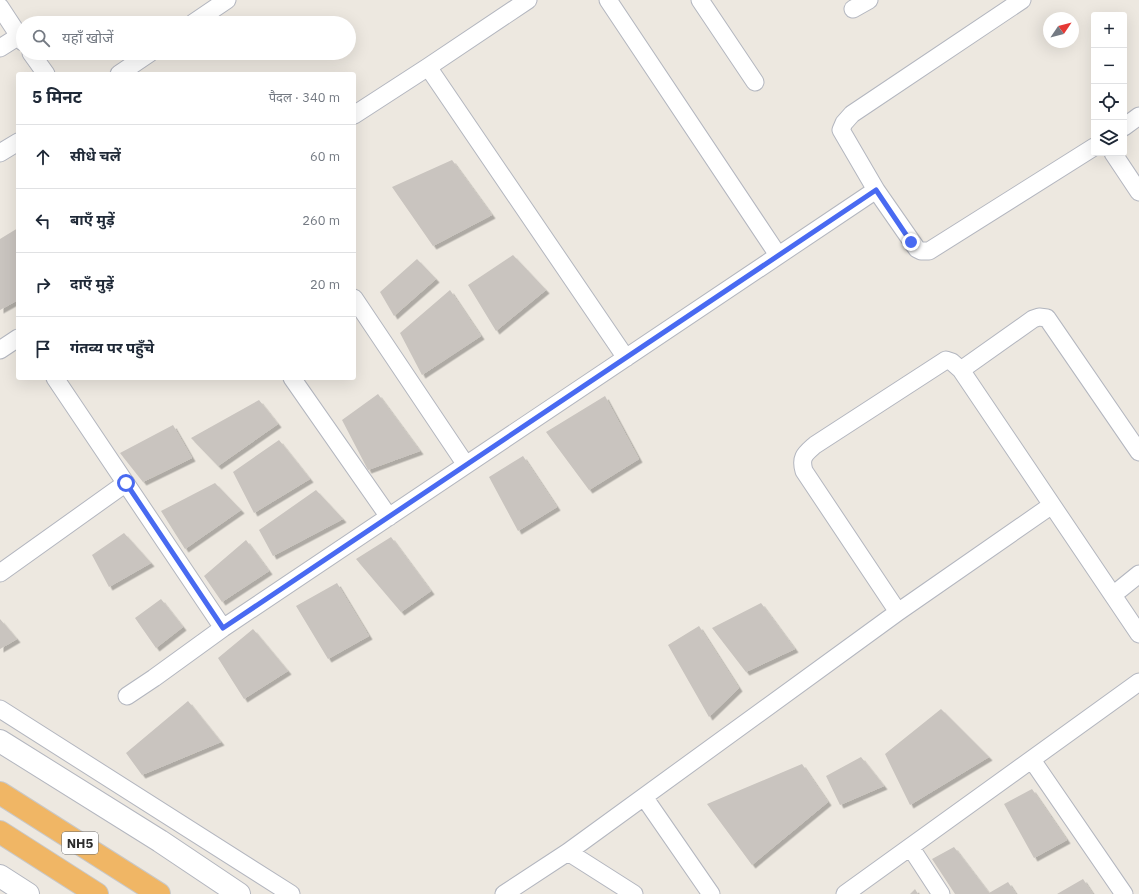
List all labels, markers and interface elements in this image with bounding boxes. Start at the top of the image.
north arrow [1043,12,1079,48]
map controls [1091,12,1127,156]
button: + [1091,12,1127,48]
search box [16,16,356,60]
icon: search [30,27,52,49]
text: यहाँ खोजें [62,28,113,47]
button: − [1091,48,1127,84]
button: locate [1091,84,1127,120]
text: 5 मिनट [32,86,82,108]
text: पैदल · 340 m [269,89,340,106]
button: layers [1091,120,1127,156]
icon: ahead [32,146,54,168]
text: सीधे चलें [70,146,121,165]
text: 60 m [310,148,340,165]
icon: left [32,210,54,232]
text: बाएँ मुड़ें [70,210,115,229]
text: 260 m [302,212,340,229]
route end [902,233,920,251]
icon: right [32,274,54,296]
text: दाएँ मुड़ें [70,274,114,293]
text: 20 m [310,276,340,293]
icon: arrive [32,338,54,360]
text: गंतव्य पर पहुँचे [70,338,154,357]
route start [117,474,135,492]
road number: NH5 [62,832,98,854]

